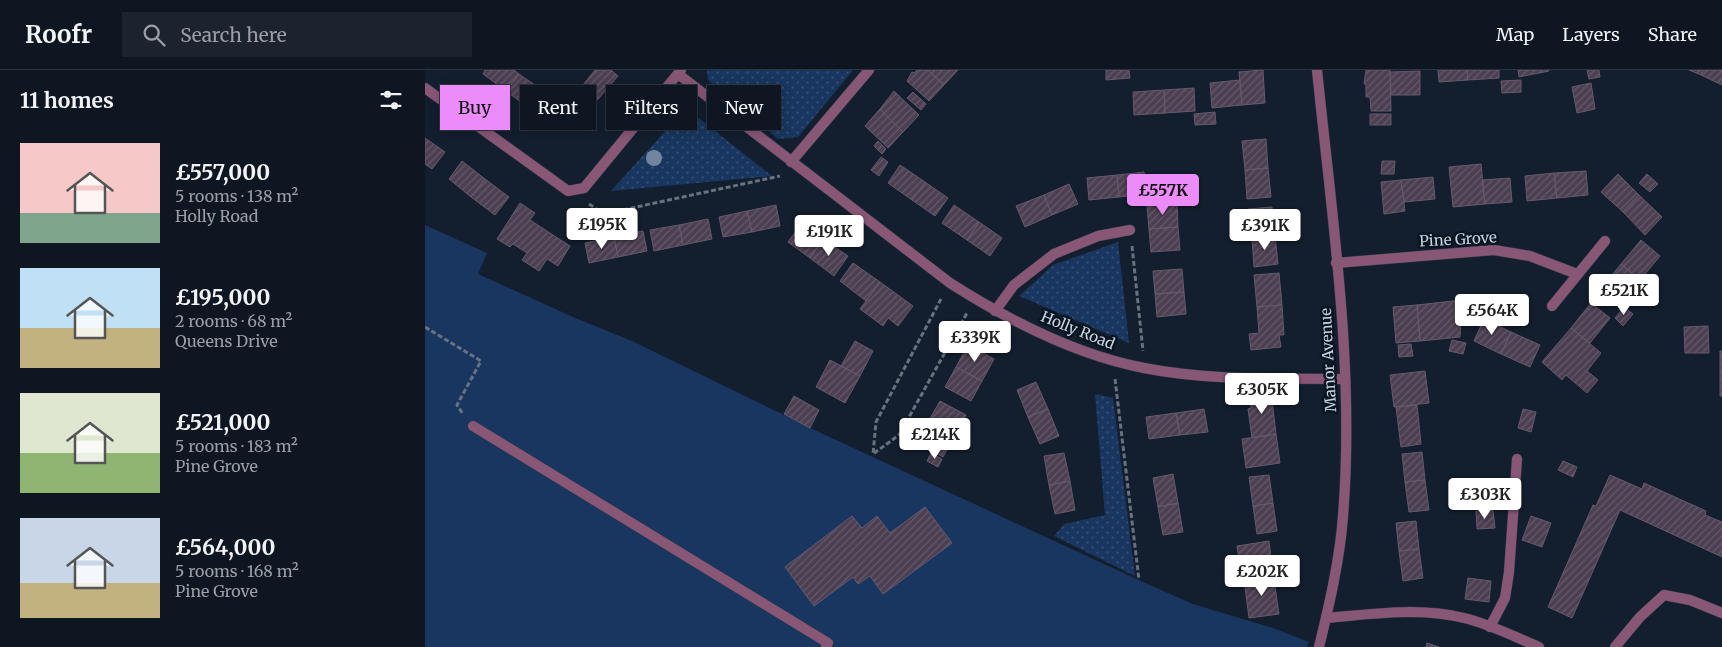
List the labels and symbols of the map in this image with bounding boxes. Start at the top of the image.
pin: £557K [1128,174,1198,216]
pin: £195K [567,208,637,250]
pin: £391K [1230,208,1300,251]
pin: £191K [794,214,864,257]
street label: Pine Grove [1419,227,1497,251]
pin: £521K [1589,274,1659,316]
pin: £564K [1457,294,1527,336]
street label: Holly Road [1038,307,1118,353]
street label: Manor Avenue [1316,307,1340,413]
pin: £339K [940,320,1010,363]
pin: £305K [1227,372,1297,415]
pin: £214K [900,418,970,460]
pin: £303K [1450,478,1520,520]
pin: £202K [1227,554,1297,597]

